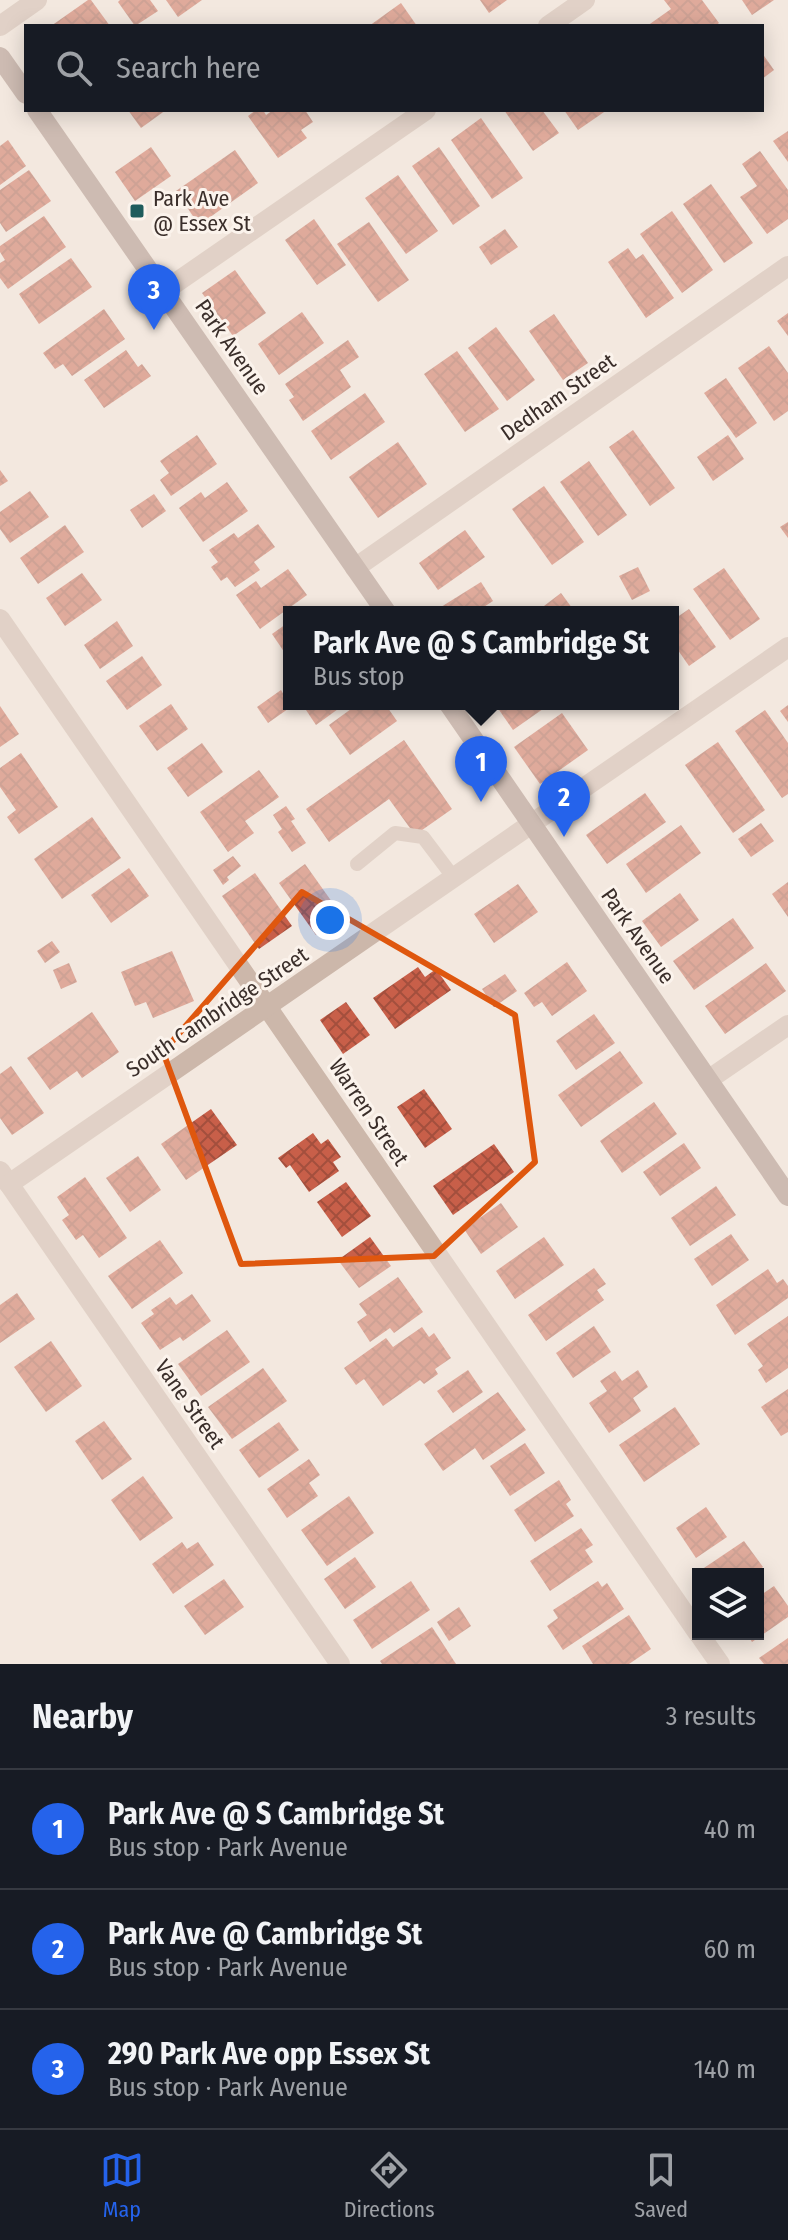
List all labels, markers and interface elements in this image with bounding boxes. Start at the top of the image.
search box [24,24,764,112]
icon: search [52,46,96,90]
text: Search here [116,50,261,86]
place label: Park Ave @ Essex St [153,185,252,237]
marker: Park Ave @ Essex St [128,202,146,220]
pin: 3 [128,264,180,330]
street label: Park Avenue [189,294,275,400]
street label: Dedham Street [495,347,621,446]
popup [283,606,679,710]
text: Park Ave @ S Cambridge St [313,625,649,661]
text: Bus stop [313,661,405,692]
pin: 1 [455,736,507,802]
pin: 2 [538,771,590,837]
street label: Park Avenue [595,883,681,989]
your location [310,900,350,940]
street label: South Cambridge Street [121,941,314,1083]
street label: Warren Street [323,1053,415,1171]
street label: Vane Street [149,1354,231,1455]
map controls [692,1568,764,1640]
button: layers [692,1568,764,1640]
text: Nearby [32,1696,133,1737]
text: 3 results [666,1701,756,1732]
text: Park Ave @ S Cambridge St [108,1796,444,1832]
text: 1 [53,1814,64,1845]
text: 40 m [704,1814,756,1845]
text: Bus stop · Park Avenue [108,1832,348,1863]
text: Park Ave @ Cambridge St [108,1916,422,1952]
text: 2 [52,1934,64,1965]
text: 60 m [703,1934,756,1965]
text: Bus stop · Park Avenue [108,1952,348,1983]
text: 290 Park Ave opp Essex St [108,2036,430,2072]
text: 3 [52,2054,64,2085]
text: 140 m [694,2054,756,2085]
text: Bus stop · Park Avenue [108,2072,348,2103]
tab: Map [100,2148,144,2223]
tab: Directions [344,2148,435,2223]
tab: Saved [634,2148,688,2223]

